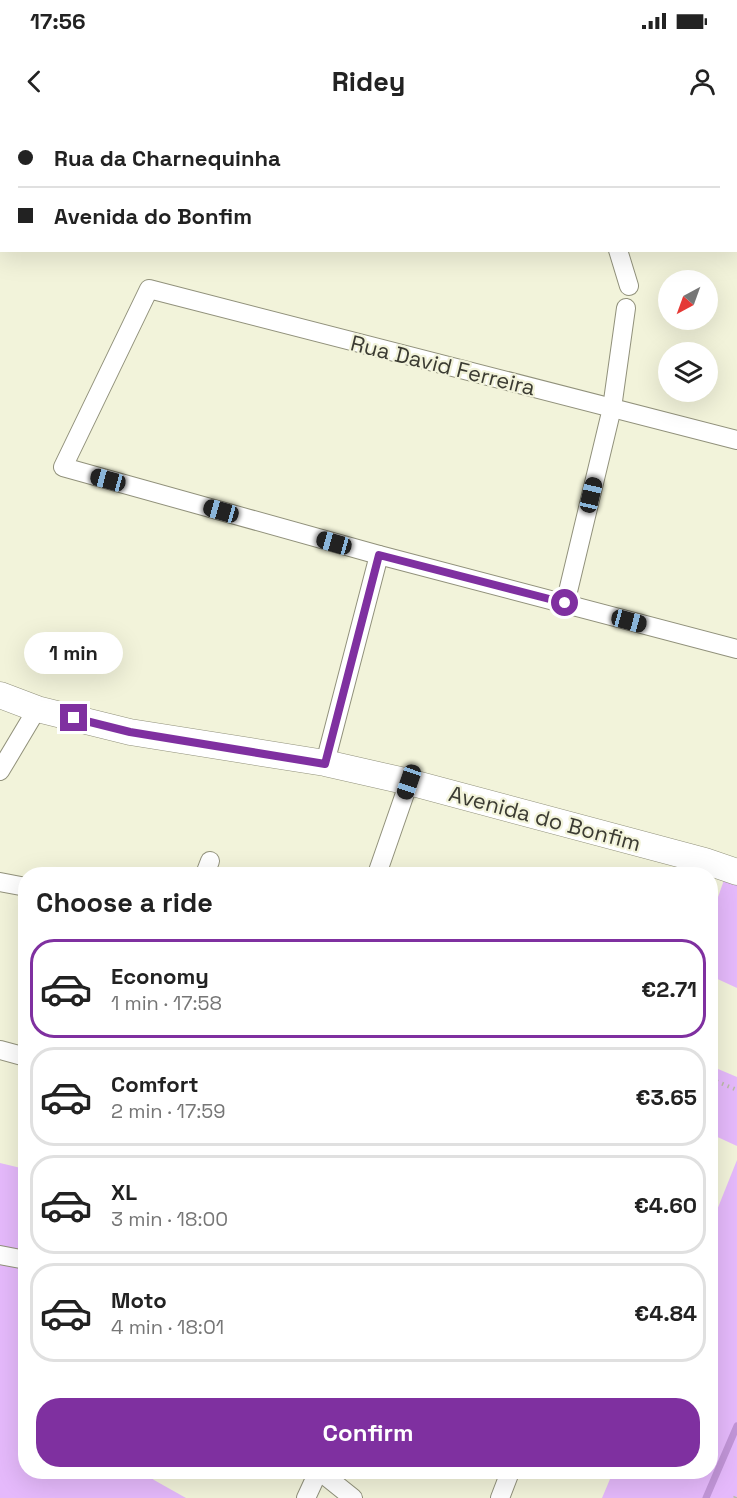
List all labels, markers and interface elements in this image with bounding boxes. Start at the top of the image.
text: 17:56 [30,7,85,35]
text: Ridey [332,64,405,99]
icon: back [18,65,51,98]
icon: person [686,65,719,98]
text: Rua da Charnequinha [54,144,281,172]
text: Avenida do Bonfim [54,202,252,230]
north arrow [658,270,718,330]
map controls [658,270,718,402]
street label: Rua David Ferreira [348,329,539,402]
button: layers [658,342,718,402]
car [88,467,128,493]
car [578,475,604,515]
car [201,497,241,525]
car [314,529,354,557]
route start [551,589,578,616]
car [609,608,649,634]
callout: 1 min [25,631,124,673]
text: 1 min [49,640,98,666]
route end [60,704,87,731]
car [395,762,423,802]
street label: Avenida do Bonfim [446,779,644,857]
text: Choose a ride [36,885,213,920]
icon: car [39,962,93,1016]
text: Economy [111,962,209,990]
text: €2.71 [641,975,697,1003]
text: 1 min · 17:58 [111,990,222,1016]
icon: car [39,1070,93,1124]
text: Comfort [111,1070,199,1098]
text: €3.65 [636,1083,697,1111]
text: 2 min · 17:59 [111,1098,226,1124]
icon: car [39,1178,93,1232]
text: XL [111,1178,137,1206]
text: €4.60 [634,1191,697,1219]
text: 3 min · 18:00 [111,1206,228,1232]
icon: car [39,1286,93,1340]
text: Moto [111,1286,167,1314]
text: €4.84 [634,1299,697,1327]
text: 4 min · 18:01 [111,1314,224,1340]
button: Confirm [36,1398,700,1467]

